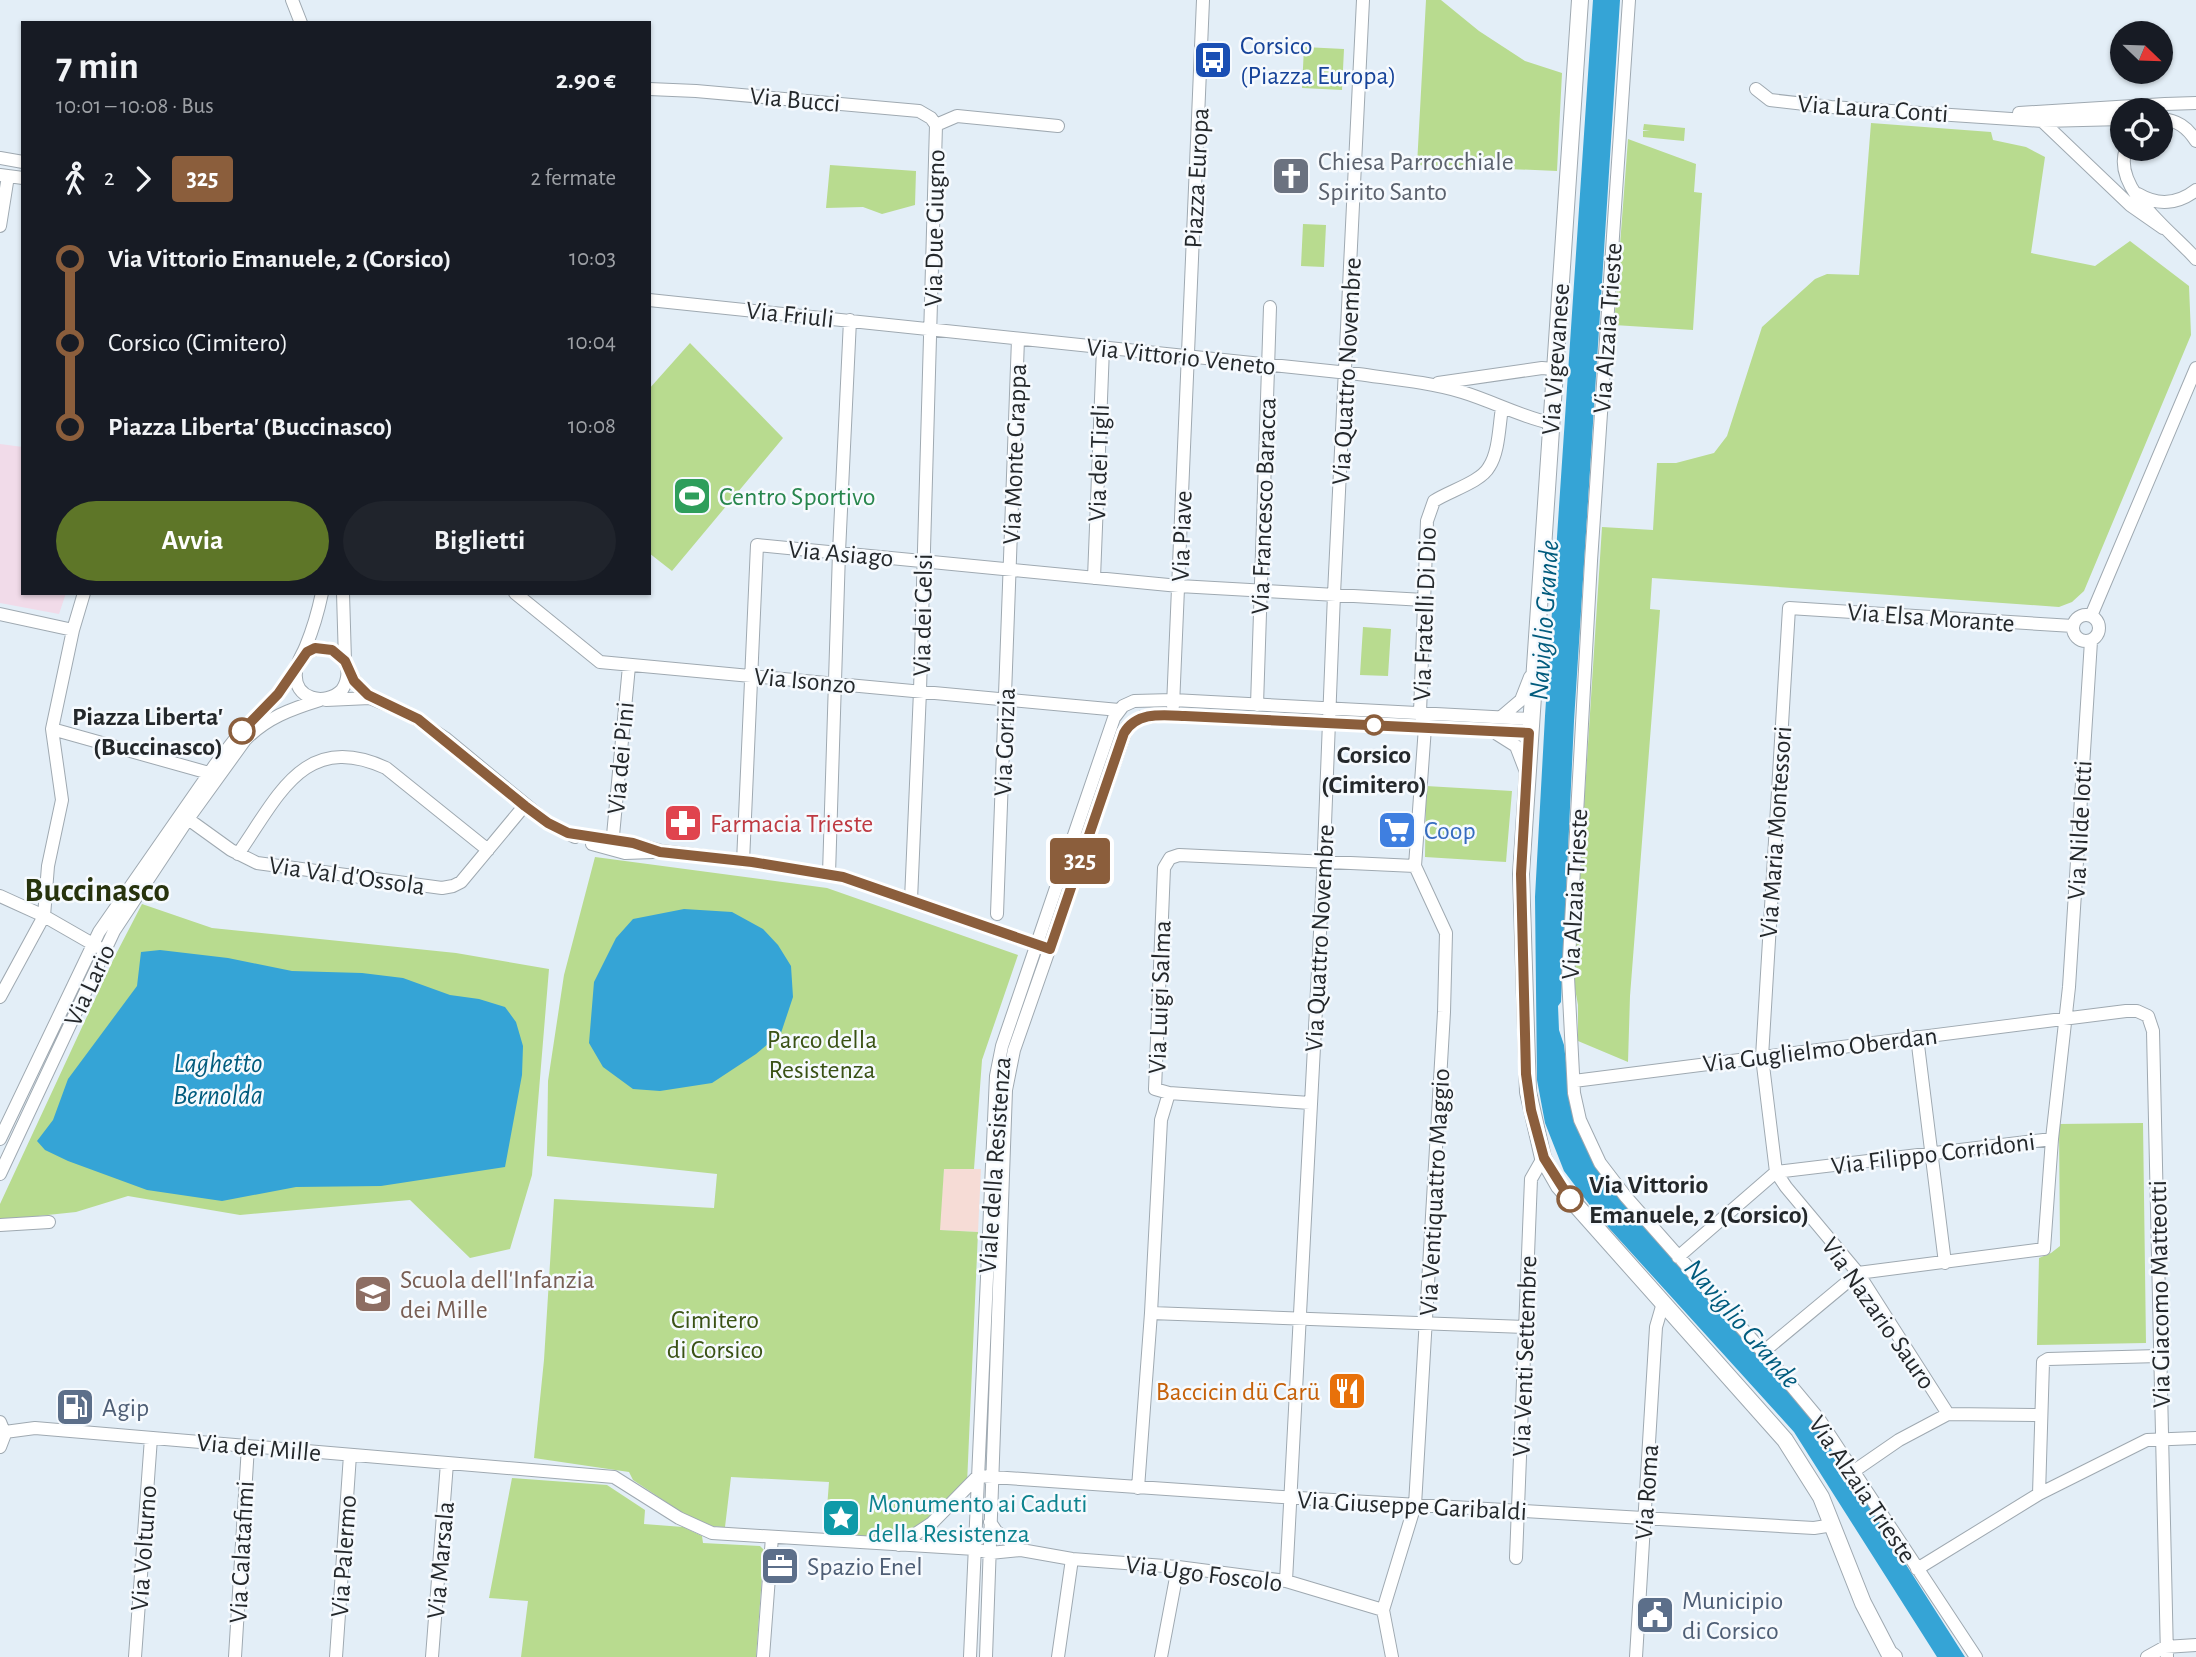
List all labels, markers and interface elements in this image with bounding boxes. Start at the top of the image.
north arrow [2110,21,2174,84]
map controls [2110,21,2173,161]
place label: Corsico (Piazza Europa) [1240,33,1396,89]
bus stop icon: Corsico (Piazza Europa) [1192,39,1234,81]
text: 7 min [56,48,139,86]
text: 2.90 € [556,67,616,93]
street label: Via Bucci [749,83,841,117]
street label: Via Laura Conti [1797,91,1949,127]
text: 10:01 – 10:08 · Bus [56,95,214,118]
button: locate [2110,98,2173,161]
street label: Piazza Europa [1180,107,1214,249]
street label: Via Due Giugno [921,149,949,307]
place label: Chiesa Parrocchiale Spirito Santo [1318,149,1514,205]
church icon: Chiesa Parrocchiale Spirito Santo [1270,155,1312,197]
icon: walk [56,160,94,198]
icon: forward [124,160,162,198]
text: 2 [104,167,114,190]
text: 325 [186,167,219,191]
text: 2 fermate [531,167,616,190]
street label: Via Alzaia Trieste [1589,242,1627,414]
text: Via Vittorio Emanuele, 2 (Corsico) [108,246,452,272]
text: 10:03 [569,247,616,270]
street label: Via Quattro Novembre [1328,257,1366,485]
street label: Via Vigevanese [1538,282,1574,436]
street label: Via Friuli [745,297,835,333]
text: Corsico (Cimitero) [108,330,288,356]
text: 10:04 [567,331,616,354]
street label: Via Vittorio Veneto [1085,334,1277,380]
street label: Via Monte Grappa [999,363,1031,545]
street label: Via Francesco Baracca [1247,397,1281,615]
street label: Via dei Tigli [1084,404,1114,522]
text: Piazza Liberta' (Buccinasco) [108,414,393,440]
text: 10:08 [568,415,616,438]
sports icon: Centro Sportivo [671,475,713,517]
place label: Centro Sportivo [719,484,876,510]
street label: Via Piave [1167,490,1197,582]
button: Avvia [56,501,329,581]
button: Biglietti [343,501,616,581]
street label: Via Fratelli Di Dio [1409,526,1441,702]
street label: Via Asiago [787,536,895,572]
water label: Naviglio Grande [1525,539,1565,701]
street label: Via dei Gelsi [909,553,937,677]
street label: Via Elsa Morante [1846,599,2016,637]
street label: Via Isonzo [753,664,857,698]
street label: Via Gorizia [990,687,1020,797]
street label: Via dei Pini [603,701,639,815]
place label: Piazza Liberta' (Buccinasco) [72,704,223,760]
marker: Corsico (Cimitero) [1364,715,1384,735]
marker: Piazza Liberta' (Buccinasco) [229,718,255,744]
street label: Via Maria Montessori [1756,725,1796,939]
place label: Corsico (Cimitero) [1321,742,1427,798]
street label: Via Nilde Iotti [2063,760,2097,900]
pharmacy icon: Farmacia Trieste [662,802,704,844]
street label: Via Alzaia Trieste [1558,808,1592,980]
supermarket icon: Coop [1376,809,1418,851]
place label: Farmacia Trieste [710,811,873,837]
place label: Coop [1424,818,1476,844]
street label: Via Quattro Novembre [1301,824,1339,1052]
line badge: 325 [1040,838,1120,884]
text: 325 [1064,849,1096,873]
street label: Via Val d'Ossola [267,852,427,900]
district label: Buccinasco [24,875,170,908]
street label: Via Luigi Salma [1144,920,1176,1074]
street label: Via Lario [60,940,120,1030]
street label: Via Guglielmo Oberdan [1701,1023,1939,1077]
park label: Parco della Resistenza [767,1027,877,1083]
water label: Laghetto Bernolda [173,1050,263,1110]
street label: Viale della Resistenza [974,1056,1016,1274]
street label: Via Ventiquattro Maggio [1416,1068,1454,1317]
street label: Via Filippo Corridoni [1830,1129,2037,1179]
place label: Via Vittorio Emanuele, 2 (Corsico) [1589,1172,1809,1228]
street label: Via Giacomo Matteotti [2145,1180,2175,1408]
marker: Via Vittorio Emanuele, 2 (Corsico) [1557,1186,1583,1212]
street label: Via Nazario Sauro [1816,1233,1940,1394]
water label: Naviglio Grande [1678,1254,1805,1394]
street label: Via Venti Settembre [1508,1255,1542,1457]
place label: Scuola dell'Infanzia dei Mille [400,1267,595,1323]
school or university icon: Scuola dell'Infanzia dei Mille [352,1273,394,1315]
park label: Cimitero di Corsico [667,1307,763,1363]
restaurant icon: Baccicin dü Carü [1326,1370,1368,1412]
place label: Baccicin dü Carü [1156,1379,1320,1405]
fuel station icon: Agip [54,1386,96,1428]
place label: Agip [102,1395,149,1421]
street label: Via Alzaia Trieste [1803,1411,1921,1568]
street label: Via dei Mille [196,1430,322,1466]
street label: Via Roma [1631,1443,1663,1541]
street label: Via Calatafimi [225,1480,259,1624]
street label: Via Volturno [127,1484,161,1612]
street label: Via Giuseppe Garibaldi [1296,1487,1528,1525]
place label: Monumento ai Caduti della Resistenza [868,1491,1088,1547]
street label: Via Palermo [327,1494,361,1618]
place icon: Monumento ai Caduti della Resistenza [820,1497,862,1539]
street label: Via Marsala [423,1500,459,1620]
office icon: Spazio Enel [759,1545,801,1587]
street label: Via Ugo Foscolo [1124,1551,1284,1597]
place label: Spazio Enel [807,1554,923,1580]
place label: Municipio di Corsico [1682,1588,1783,1644]
public building icon: Municipio di Corsico [1634,1594,1676,1636]

